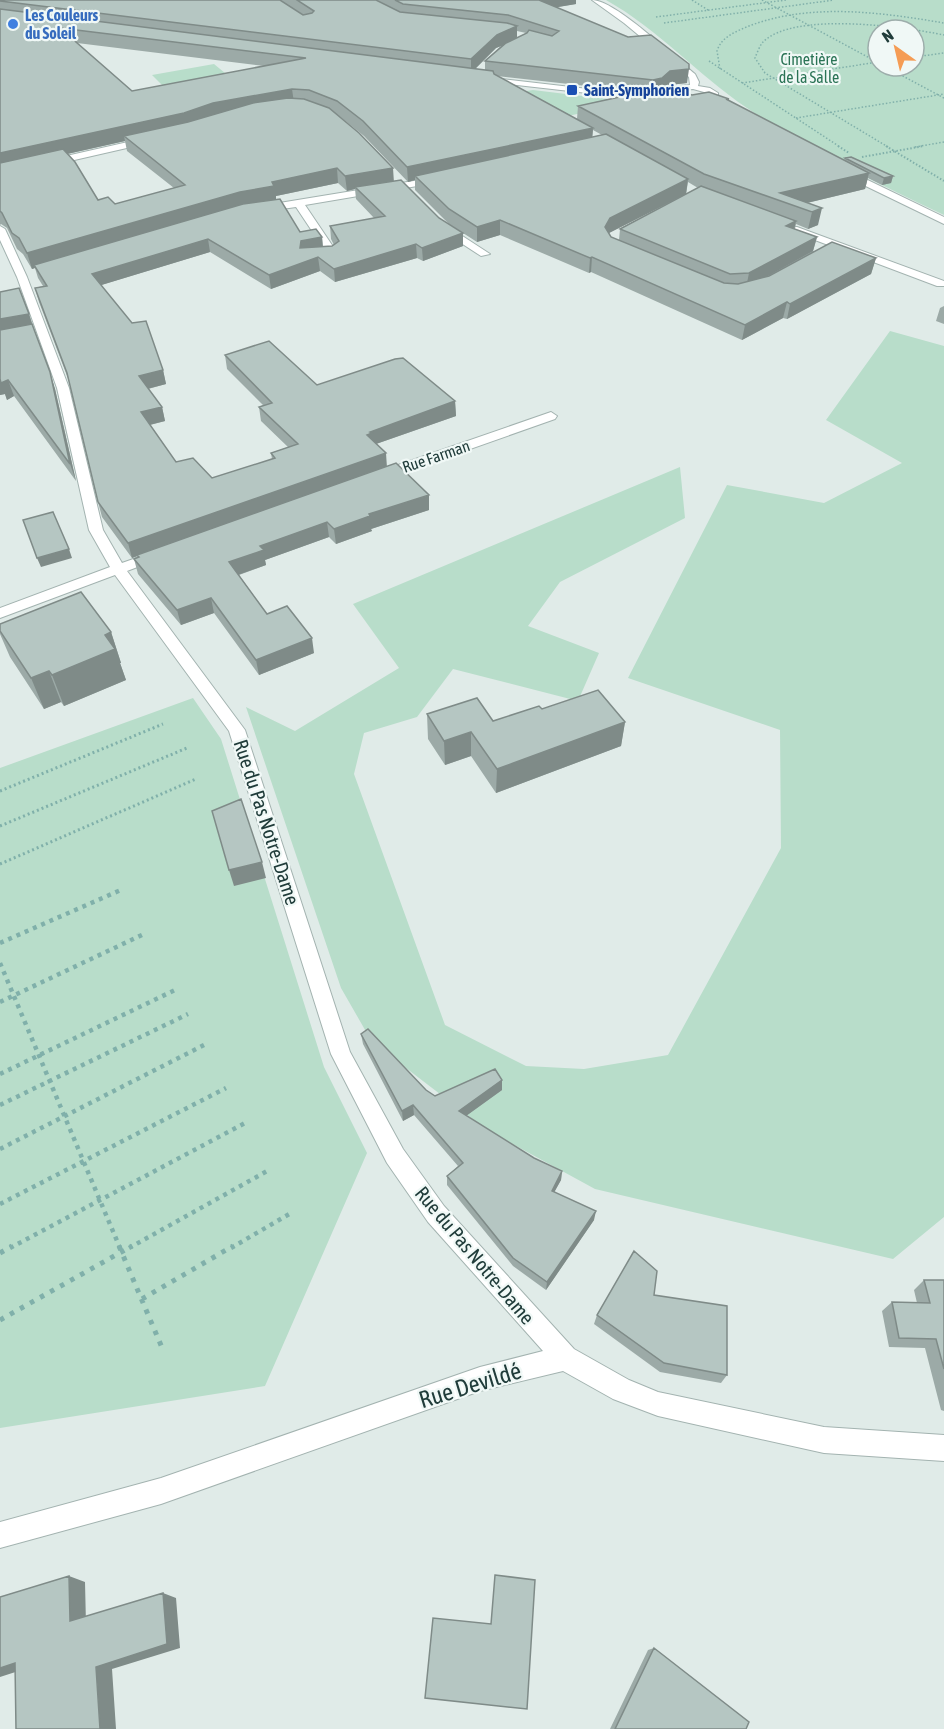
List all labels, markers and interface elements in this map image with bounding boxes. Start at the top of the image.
place label: Les Couleurs du Soleil [25,6,99,42]
marker: Les Couleurs du Soleil [6,17,20,31]
north arrow [866,18,926,78]
text: N [879,25,897,46]
park label: Cimetière de la Salle [779,50,839,86]
place label: Saint-Symphorien [584,81,689,99]
marker: Saint-Symphorien [565,83,579,97]
street label: Rue Farman [400,436,472,476]
street label: Rue du Pas Notre-Dame [229,736,305,908]
street label: Rue du Pas Notre-Dame [411,1181,539,1329]
street label: Rue Devildé [416,1357,524,1413]

